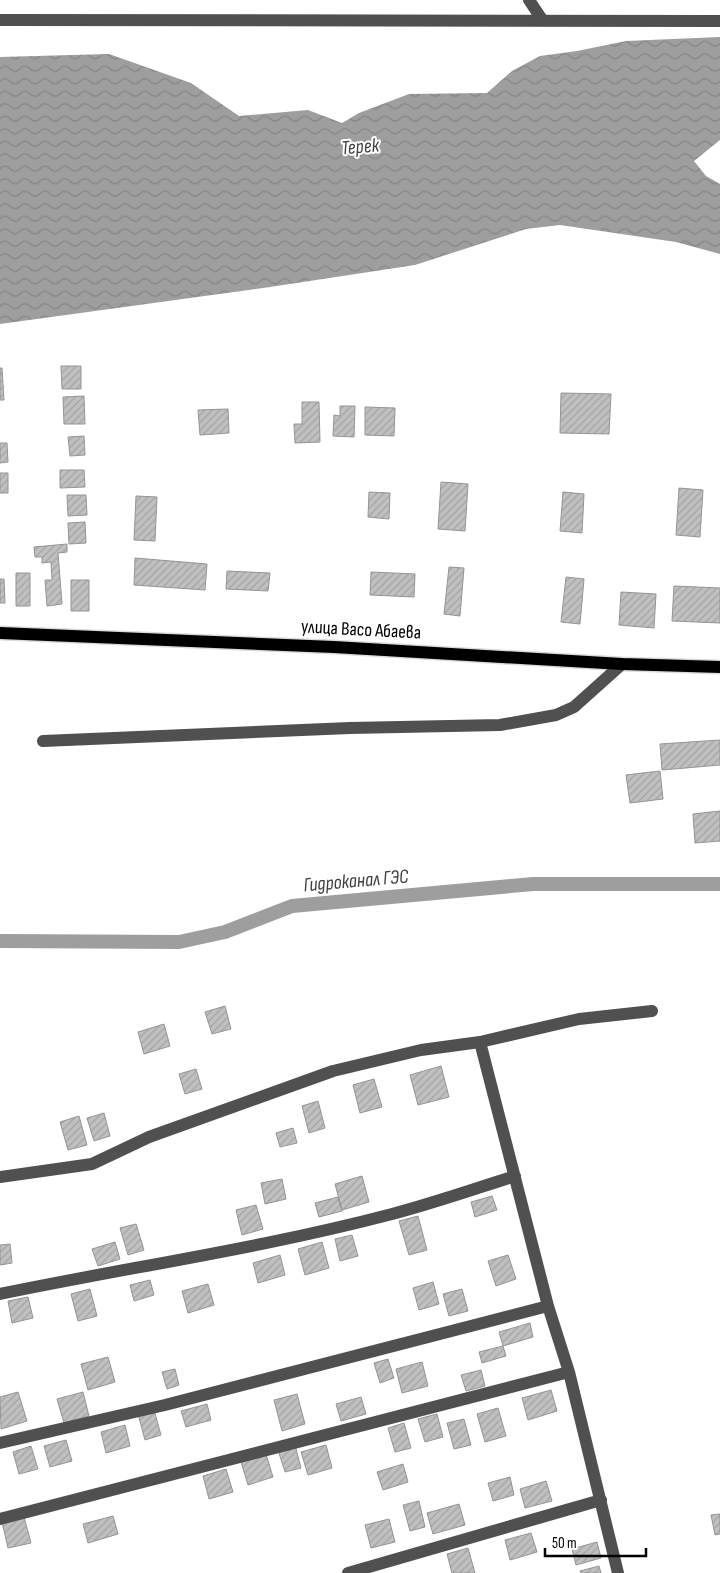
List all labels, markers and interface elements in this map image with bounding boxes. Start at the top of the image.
water label: Терек [340,133,381,161]
street label: улица Васо Абаева [300,615,422,645]
water label: Гидроканал ГЭС [302,864,410,898]
scale bar [545,1526,646,1558]
text: 50 m [552,1534,577,1553]

